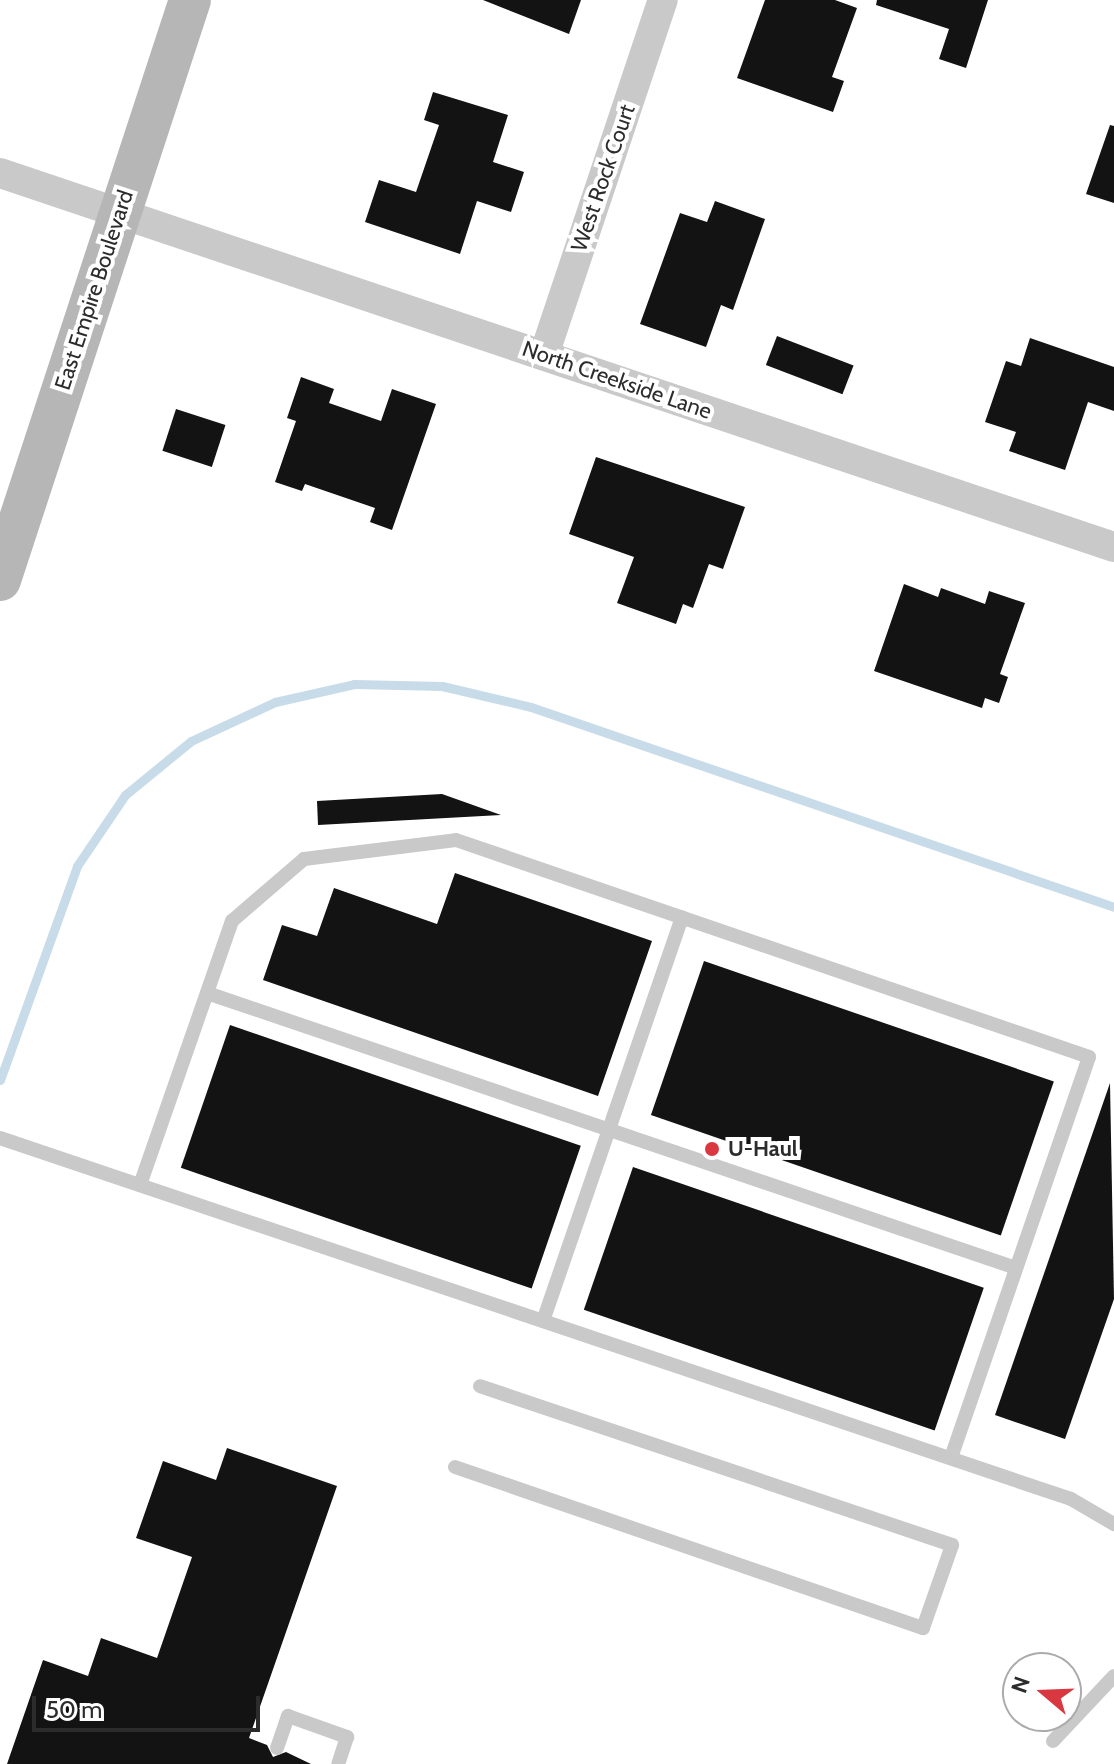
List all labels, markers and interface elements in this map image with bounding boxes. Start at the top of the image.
street label: West Rock Court [566,101,640,255]
street label: East Empire Boulevard [49,187,139,393]
street label: North Creekside Lane [519,335,715,425]
place label: U-Haul [728,1136,798,1162]
marker: U-Haul [703,1140,721,1158]
north arrow [1002,1652,1082,1732]
text: N [1005,1673,1036,1696]
scale bar [36,1680,264,1730]
text: 50 m [46,1695,102,1724]

